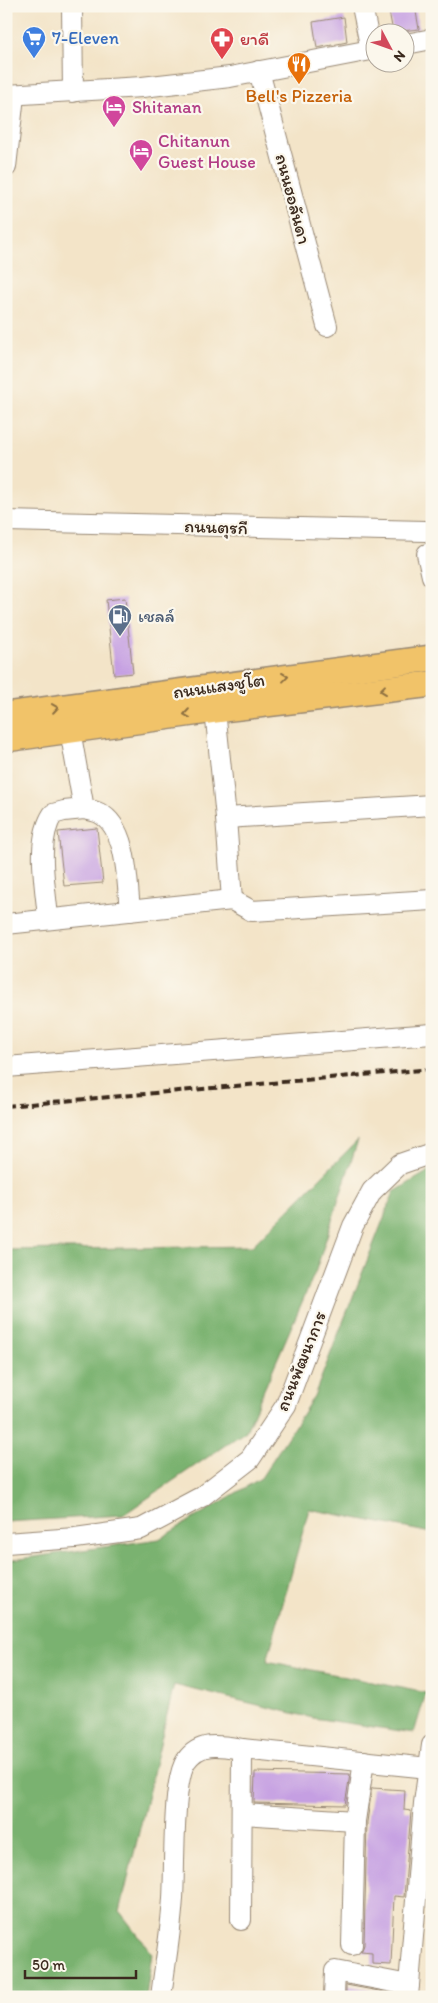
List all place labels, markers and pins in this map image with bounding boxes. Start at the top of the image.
supermarket icon: 7-Eleven [21,25,47,59]
pharmacy icon: ยาดี [209,26,235,60]
place label: 7-Eleven [52,27,119,49]
place label: ยาดี [240,28,269,50]
restaurant icon: Bell's Pizzeria [286,51,312,85]
place label: Bell's Pizzeria [246,85,353,107]
hotel icon: Shitanan [101,94,127,128]
place label: Shitanan [132,96,202,118]
place label: Chitanun Guest House [158,130,256,173]
hotel icon: Chitanun Guest House [128,138,154,172]
fuel station icon: เชลล์ [107,603,133,637]
place label: เชลล์ [138,605,175,627]

